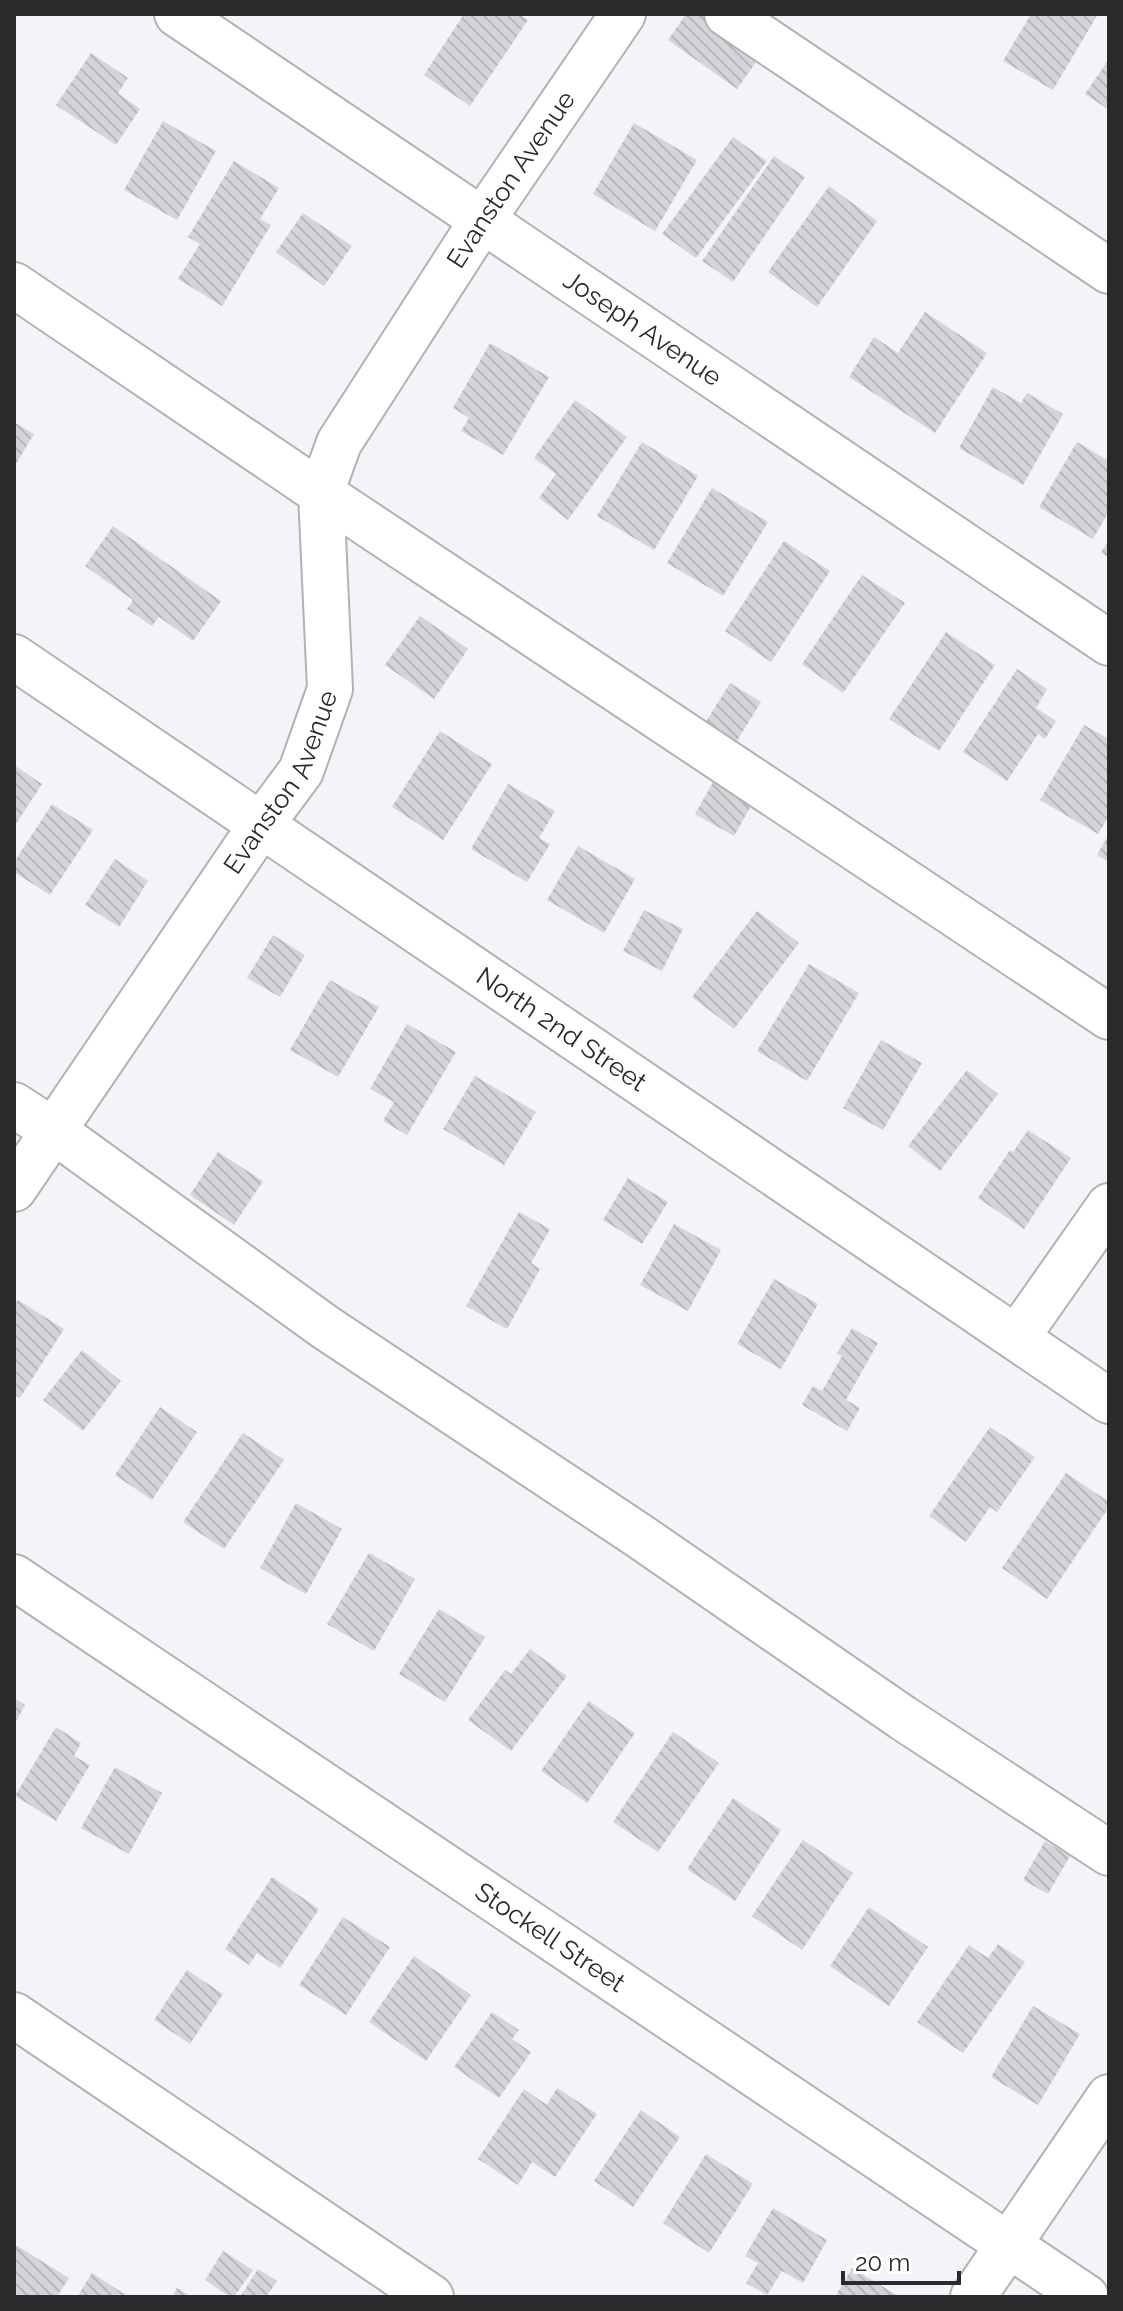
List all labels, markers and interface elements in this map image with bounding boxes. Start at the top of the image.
street label: Evanston Avenue [441,85,581,274]
street label: Joseph Avenue [558,265,727,392]
street label: Evanston Avenue [217,686,343,879]
street label: North 2nd Street [471,961,652,1097]
street label: Stockell Street [470,1876,631,1998]
scale bar [843,2235,959,2285]
text: 20 m [855,2248,910,2277]

